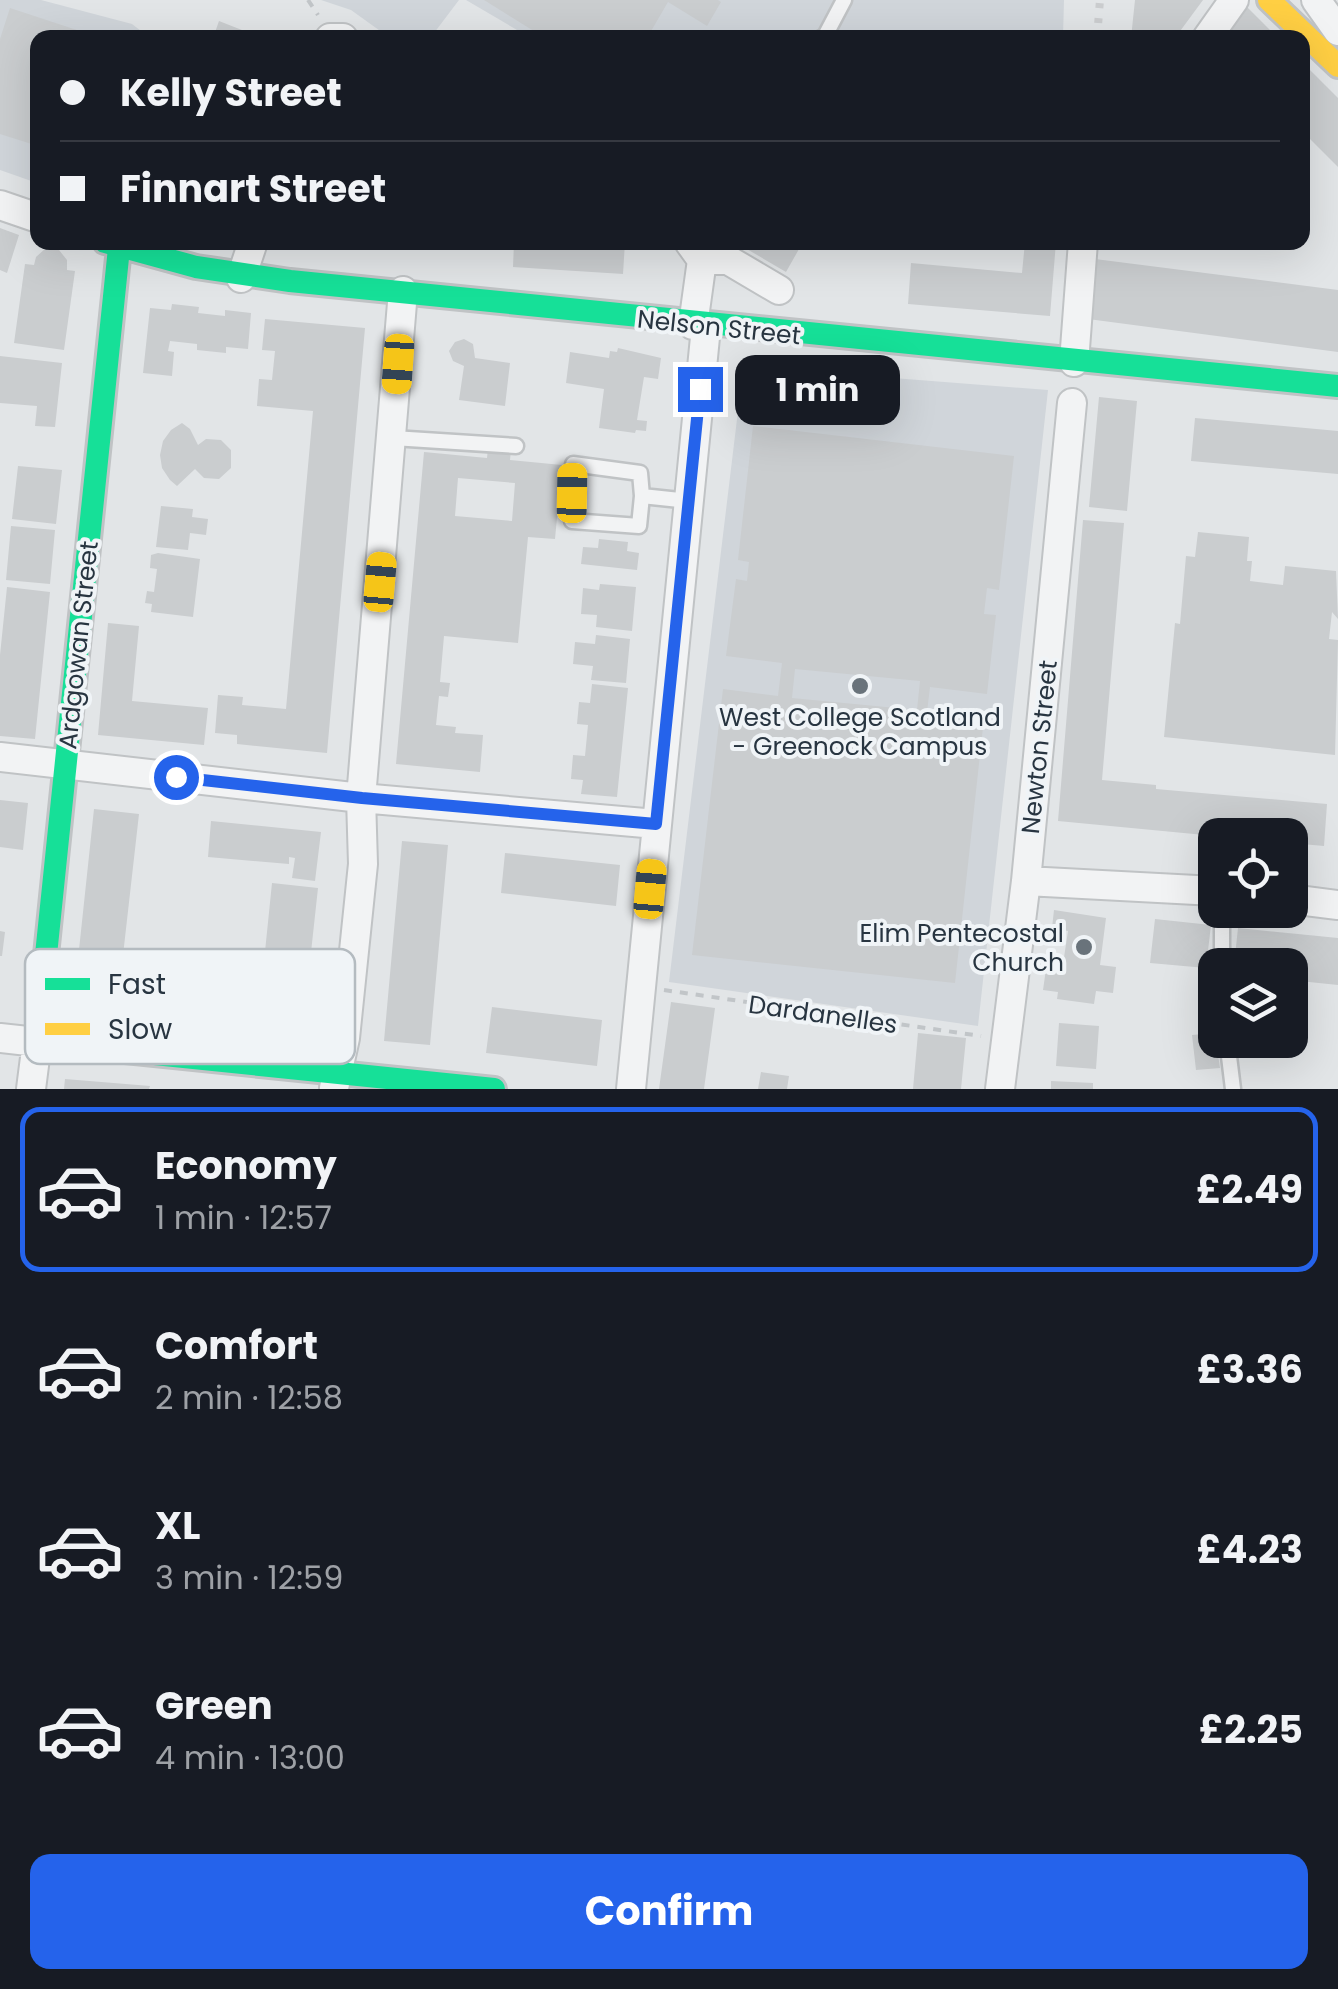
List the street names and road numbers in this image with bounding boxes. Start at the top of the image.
street label: Nelson Street [635,302,802,353]
street label: Ardgowan Street [50,539,107,751]
street label: Newton Street [1013,658,1066,836]
street label: Dardanelles [746,987,900,1042]

